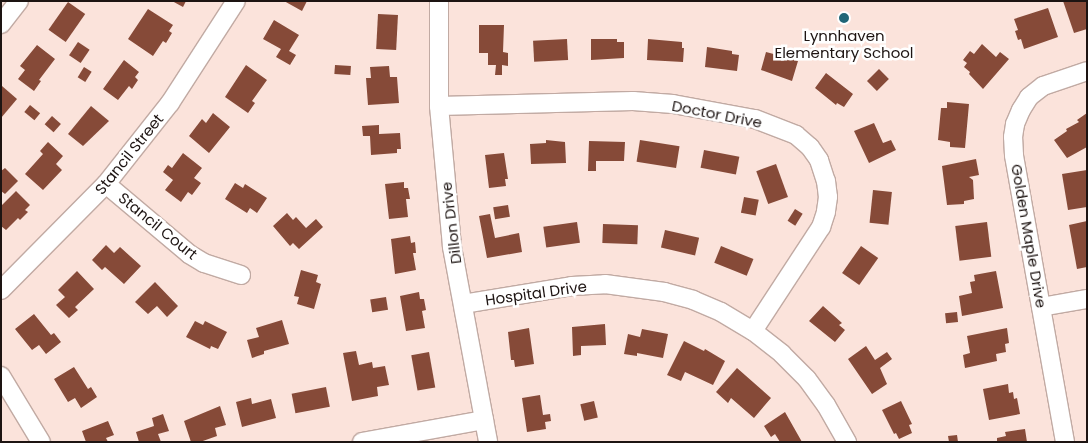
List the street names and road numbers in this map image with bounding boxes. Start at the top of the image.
street label: Doctor Drive [670,96,764,132]
street label: Stancil Street [91,110,167,198]
street label: Golden Maple Drive [1007,163,1051,309]
street label: Dillon Drive [437,181,465,265]
street label: Stancil Court [115,189,201,263]
street label: Hospital Drive [484,277,588,309]

